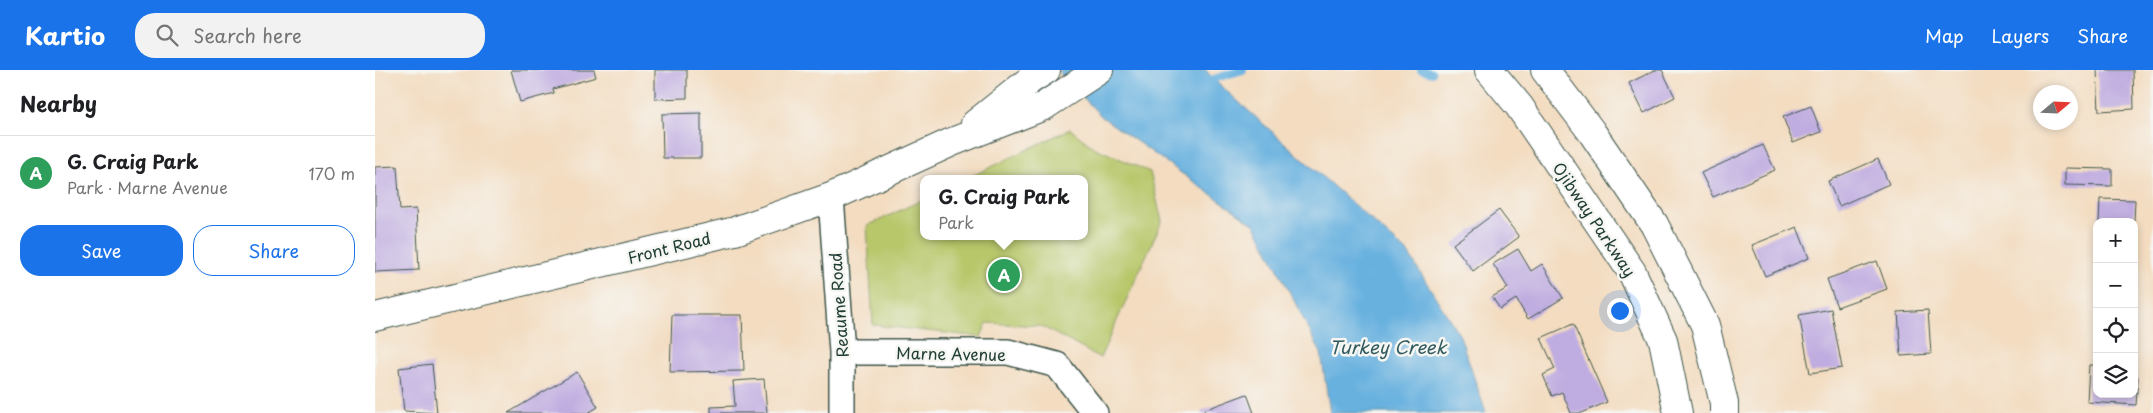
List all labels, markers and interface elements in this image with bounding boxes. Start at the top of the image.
search box [135,13,485,58]
text: Kartio [25,17,105,53]
icon: search [153,21,181,49]
text: Search here [193,21,302,49]
text: Map [1925,22,1964,49]
text: Layers [1992,22,2049,49]
text: Share [2077,22,2128,49]
north arrow [2033,85,2078,130]
text: Nearby [20,87,97,119]
text: G. Craig Park [67,147,199,175]
street label: Ojibway Parkway [1548,157,1642,281]
text: A [30,161,42,185]
text: 170 m [309,161,355,185]
text: Park · Marne Avenue [67,175,228,199]
popup [920,175,1088,240]
text: G. Craig Park [938,182,1070,210]
text: Park [938,210,974,234]
map controls [2093,218,2138,398]
button: + [2093,218,2138,263]
button: Save [20,225,183,276]
button: Share [193,225,355,276]
street label: Front Road [625,225,713,269]
street label: Reaume Road [822,252,854,358]
pin: A [988,256,1020,294]
button: − [2093,263,2138,308]
your location [1607,298,1633,324]
button: locate [2093,308,2138,353]
water label: Turkey Creek [1329,333,1448,360]
street label: Marne Avenue [896,340,1006,366]
button: layers [2093,353,2138,398]

